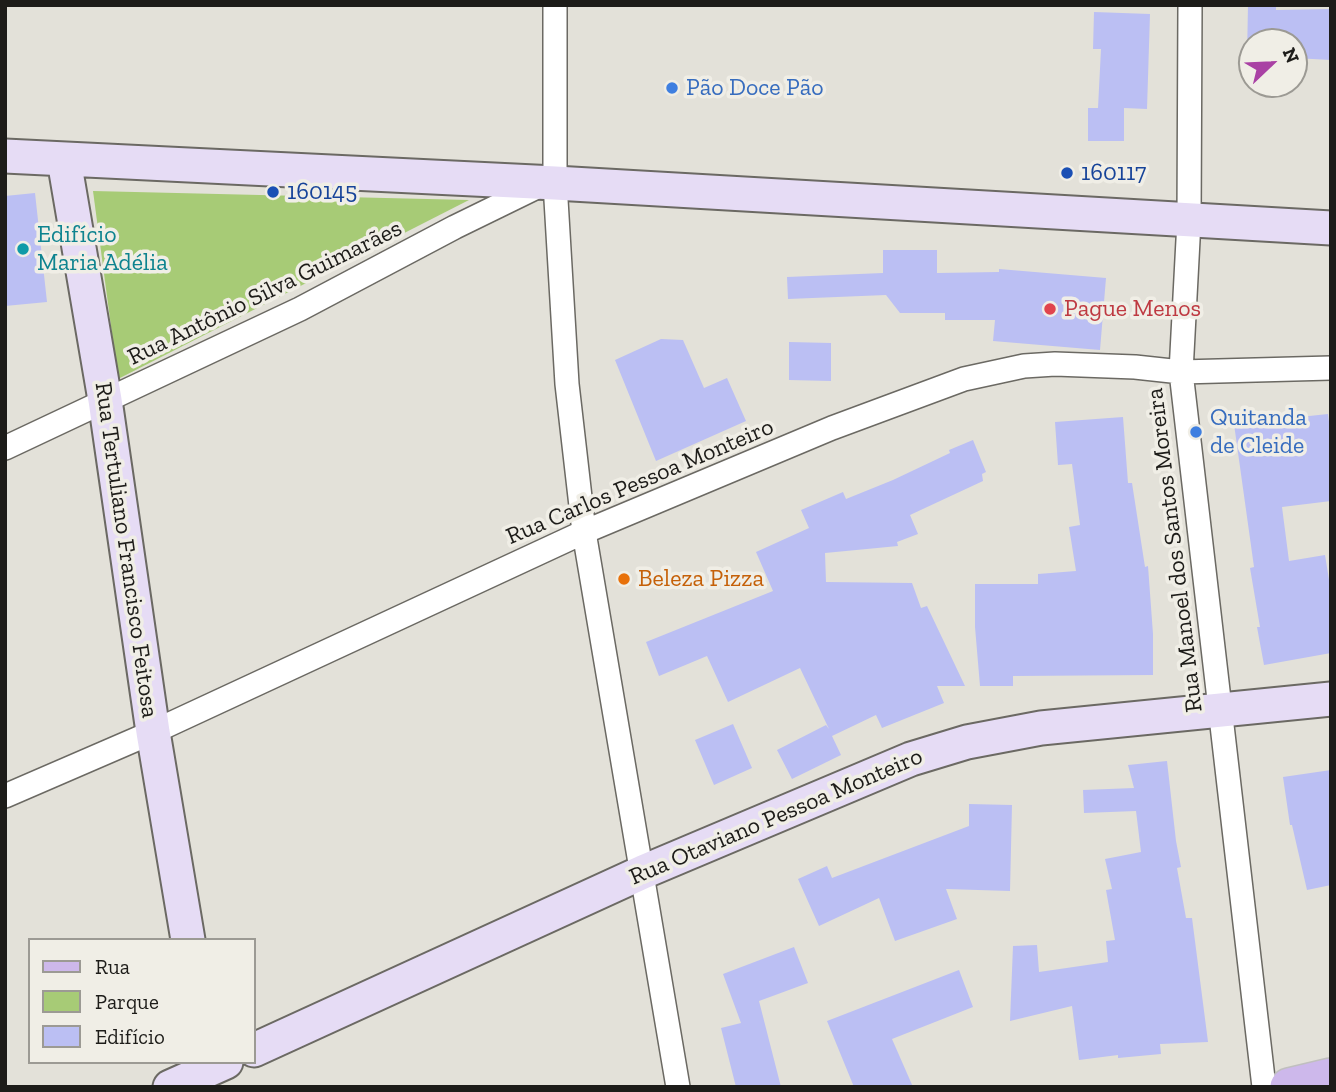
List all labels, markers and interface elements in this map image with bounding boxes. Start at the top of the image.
north arrow [1238,28,1308,98]
text: N [1278,44,1304,67]
place label: Pão Doce Pão [686,74,824,102]
marker: Pão Doce Pão [664,80,680,96]
place label: 160117 [1081,159,1146,187]
marker: 160117 [1059,165,1075,181]
place label: 160145 [287,178,357,206]
marker: 160145 [265,184,281,200]
street label: Rua Antônio Silva Guimarães [123,214,407,372]
place label: Edifício Maria Adélia [37,221,168,277]
marker: Edifício Maria Adélia [15,241,31,257]
place label: Pague Menos [1064,295,1201,323]
marker: Pague Menos [1042,301,1058,317]
street label: Rua Tertuliano Francisco Feitosa [88,380,164,720]
street label: Rua Manoel dos Santos Moreira [1141,386,1209,714]
place label: Quitanda de Cleide [1210,404,1307,460]
street label: Rua Carlos Pessoa Monteiro [502,413,778,551]
marker: Quitanda de Cleide [1188,424,1204,440]
place label: Beleza Pizza [638,565,764,593]
marker: Beleza Pizza [616,571,632,587]
street label: Rua Otaviano Pessoa Monteiro [625,742,927,892]
legend [28,938,256,1064]
text: Rua [95,954,130,979]
text: Parque [95,989,159,1014]
text: Edifício [95,1024,165,1049]

